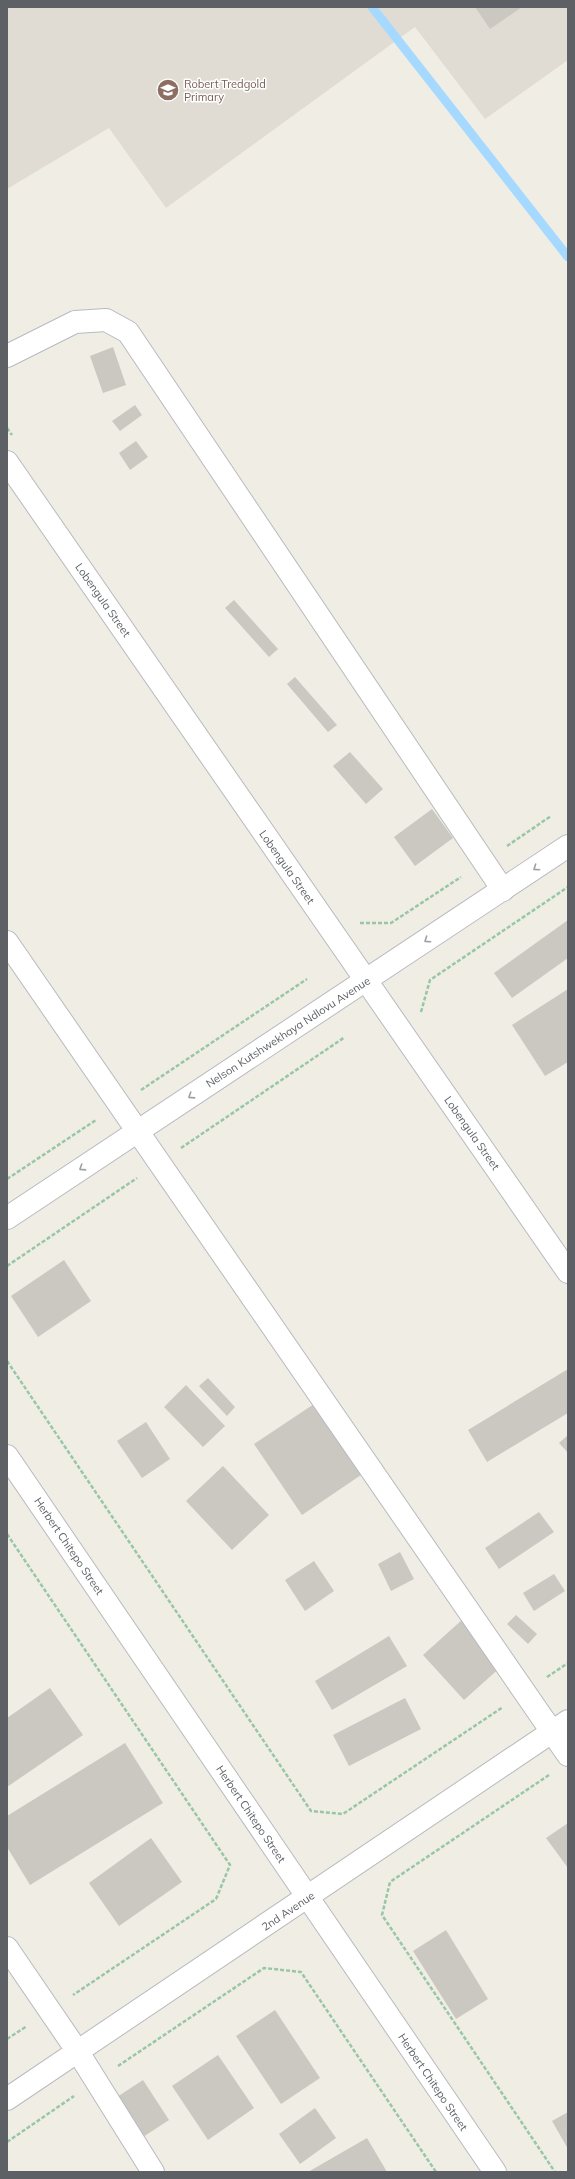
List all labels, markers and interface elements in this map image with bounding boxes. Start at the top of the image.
school or university icon: Robert Tredgold Primary [155,77,181,103]
place label: Robert Tredgold Primary [184,77,266,104]
street label: Lobengula Street [72,560,134,640]
street label: Lobengula Street [256,827,318,907]
one-way arrow [533,863,540,870]
one-way arrow [425,935,432,942]
street label: Nelson Kutshwekhaya Ndlovu Avenue [203,974,373,1090]
one-way arrow [188,1092,195,1099]
street label: Lobengula Street [441,1093,503,1173]
one-way arrow [79,1163,86,1171]
street label: Herbert Chitepo Street [31,1495,107,1598]
street label: Herbert Chitepo Street [213,1763,289,1866]
street label: 2nd Avenue [259,1888,317,1934]
street label: Herbert Chitepo Street [395,2031,471,2134]

